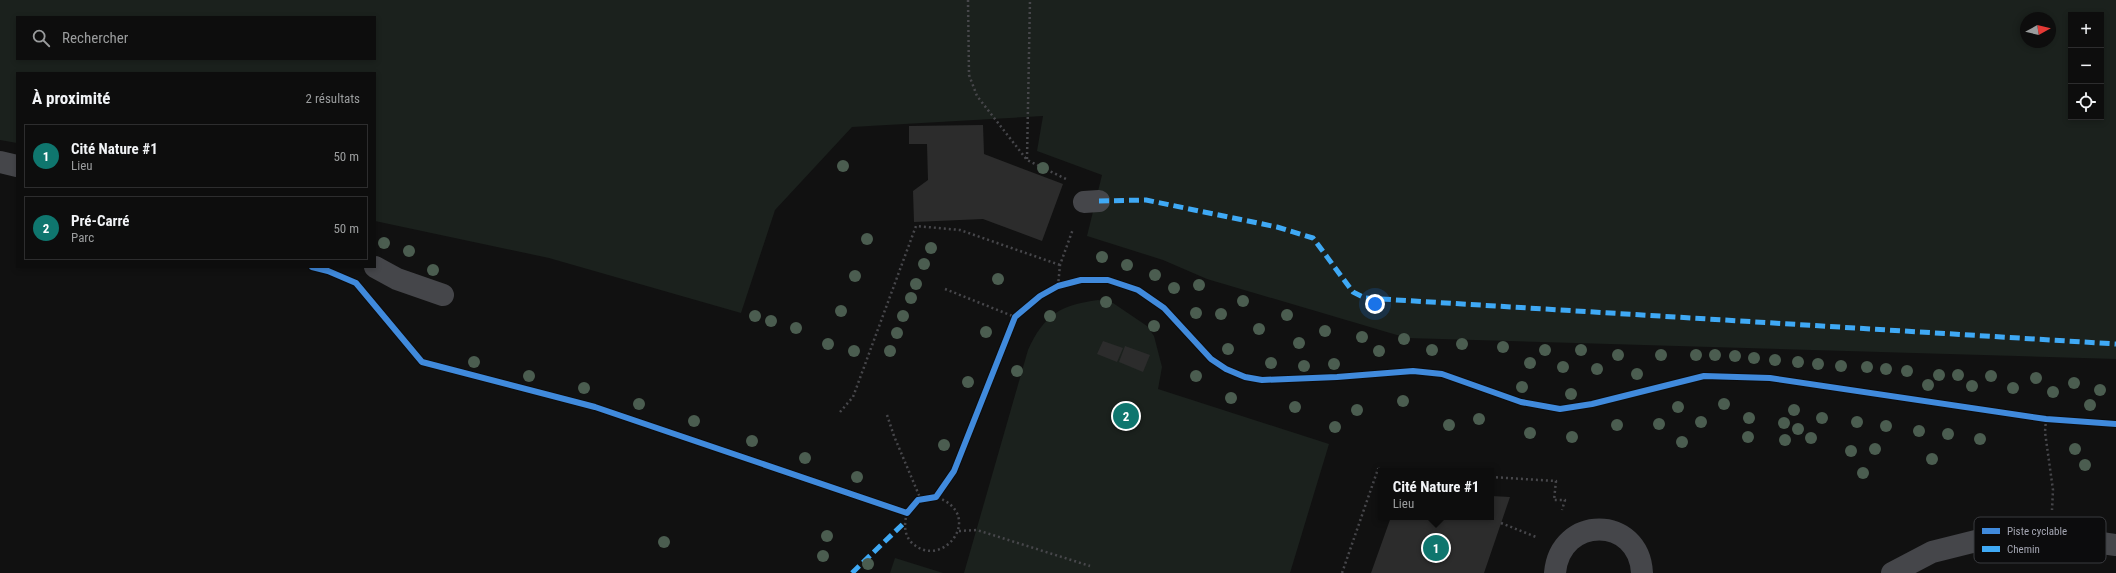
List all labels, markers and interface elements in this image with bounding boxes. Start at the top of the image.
north arrow [2020,12,2056,48]
map controls [2068,12,2104,120]
button: + [2068,12,2104,48]
search box [16,16,376,60]
icon: search [30,27,52,49]
text: Rechercher [62,29,128,47]
button: − [2068,48,2104,84]
button: locate [2068,84,2104,120]
text: À proximité [32,88,110,108]
text: 2 résultats [306,91,360,106]
text: Cité Nature #1 [71,140,158,158]
text: 1 [43,149,49,164]
text: 50 m [333,149,359,164]
text: Lieu [71,158,93,173]
text: Pré-Carré [71,212,130,230]
text: 2 [43,221,49,236]
text: 50 m [333,221,359,236]
text: Parc [71,230,94,245]
your location [1365,294,1385,314]
pin: 2 [1113,401,1139,431]
popup [1378,468,1494,520]
text: Cité Nature #1 [1393,478,1479,496]
text: Lieu [1393,496,1414,511]
legend [1974,517,2106,563]
text: Piste cyclable [2007,525,2067,538]
pin: 1 [1423,533,1449,563]
text: Chemin [2007,543,2040,556]

